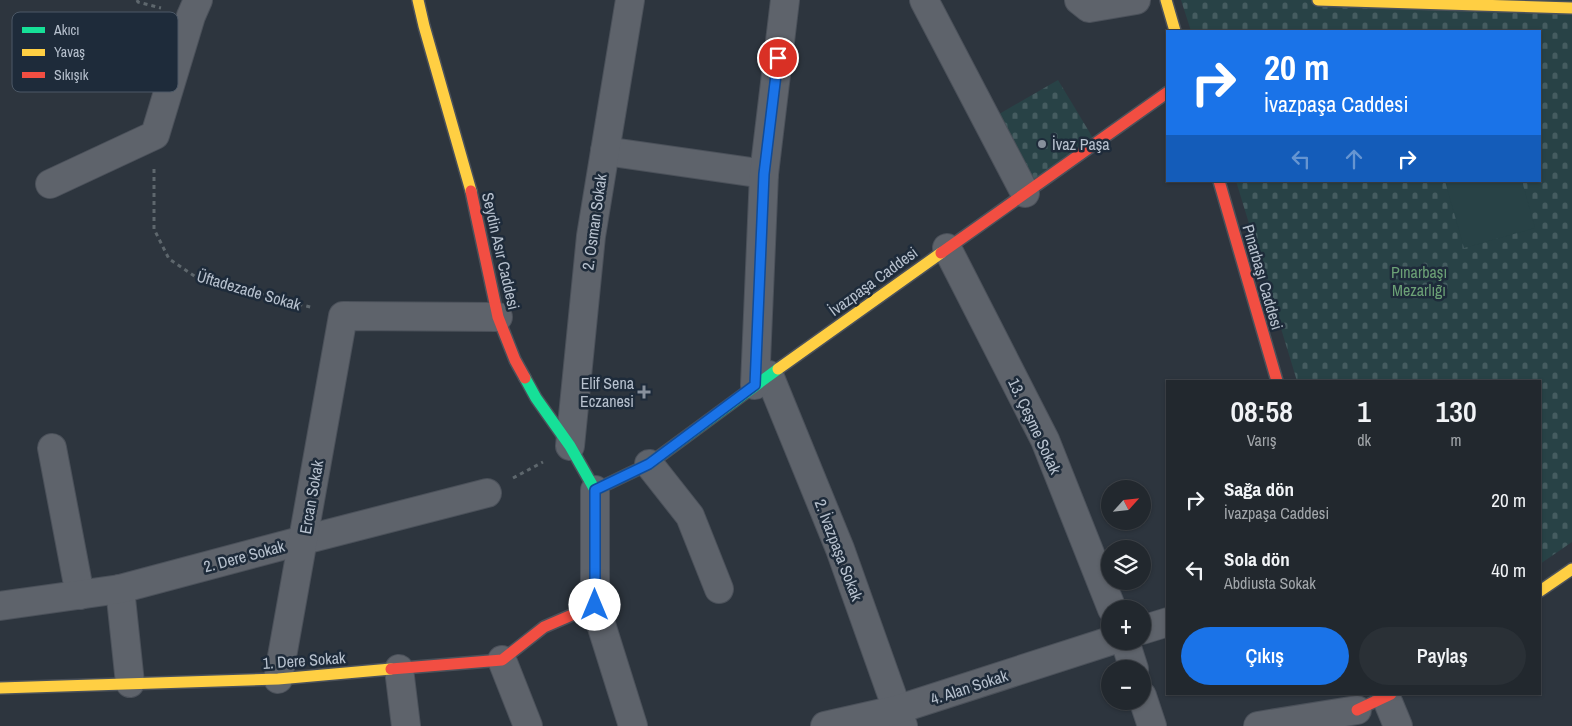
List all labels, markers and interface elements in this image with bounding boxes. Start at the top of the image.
legend [12,12,178,92]
text: Akıcı [53,21,80,39]
pin [757,37,799,79]
text: Yavaş [54,43,85,61]
icon: arrive [764,44,792,72]
text: 20 m [1264,44,1329,91]
icon: right [1181,50,1246,115]
text: Sıkışık [54,66,89,84]
text: İvazpaşa Caddesi [1264,89,1408,119]
place label: İvaz Paşa [1052,133,1110,155]
marker: İvaz Paşa [1036,138,1048,150]
icon: left [1287,145,1315,173]
icon: ahead [1340,145,1368,173]
icon: right [1393,145,1421,173]
street label: 2. Osman Sokak [576,172,612,272]
street label: Seydin Asır Caddesi [477,190,525,312]
street label: Pınarbaşı Caddesi [1237,222,1289,332]
street label: İvazpaşa Caddesi [824,241,922,321]
park label: Pınarbaşı Mezarlığı [1391,261,1447,301]
street label: Üftadezade Sokak [194,265,304,315]
place label: Elif Sena Eczanesi [580,372,635,412]
street label: 13. Çeşme Sokak [1003,374,1067,478]
marker: Elif Sena Eczanesi [638,386,650,398]
text: 08:58 [1230,391,1293,431]
text: 1 [1357,391,1371,431]
text: 130 [1436,391,1477,431]
text: Varış [1247,429,1276,451]
text: dk [1357,429,1371,451]
text: m [1451,429,1462,451]
street label: Ercan Sokak [294,458,328,536]
text: Sağa dön [1224,476,1294,502]
north arrow [1101,480,1151,530]
map controls [1101,480,1151,710]
icon: right [1181,486,1209,514]
text: 20 m [1491,487,1526,513]
street label: 2. İvazpaşa Sokak [810,496,869,604]
text: İvazpaşa Caddesi [1224,502,1329,524]
street label: 2. Dere Sokak [201,535,287,577]
button: layers [1101,540,1151,590]
text: Sola dön [1224,546,1290,572]
icon: left [1181,556,1209,584]
text: 40 m [1491,557,1526,583]
text: Abdiusta Sokak [1224,572,1316,594]
position arrow [568,578,620,630]
button: + [1101,600,1151,650]
button: Çıkış [1181,627,1349,685]
button: Paylaş [1359,627,1526,685]
street label: 1. Dere Sokak [262,646,347,674]
button: − [1101,660,1151,710]
street label: 4. Alan Sokak [927,664,1011,710]

